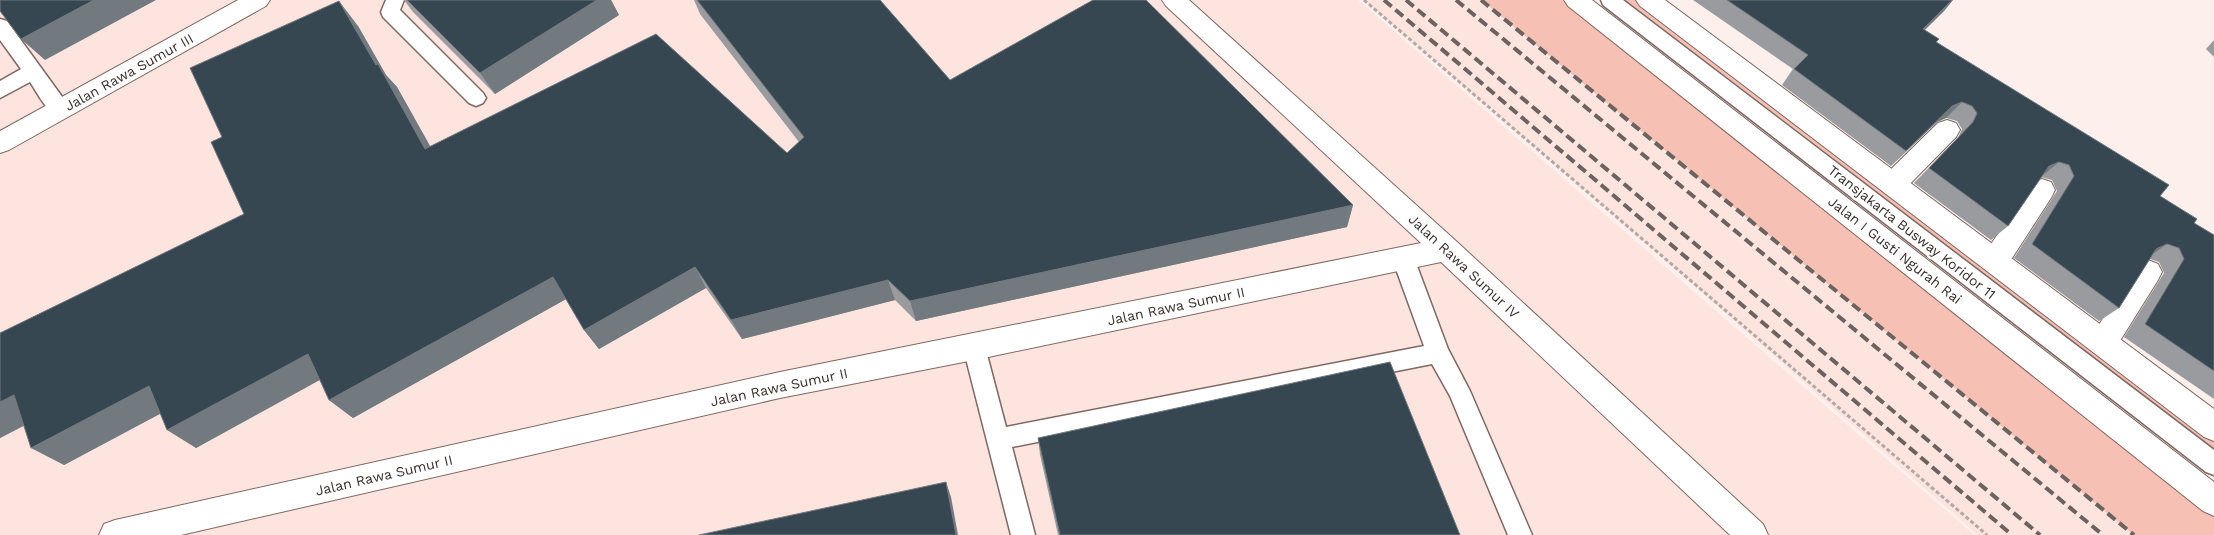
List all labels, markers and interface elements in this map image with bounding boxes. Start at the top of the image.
street label: Jalan Rawa Sumur III [62,30,196,114]
street label: Transjakarta Busway Koridor 11 [1825,162,1999,302]
street label: Jalan I Gusti Ngurah Rai [1825,193,1965,307]
street label: Jalan Rawa Sumur IV [1405,211,1523,321]
street label: Jalan Rawa Sumur II [1106,284,1246,328]
street label: Jalan Rawa Sumur II [709,365,849,409]
street label: Jalan Rawa Sumur II [314,451,454,499]

